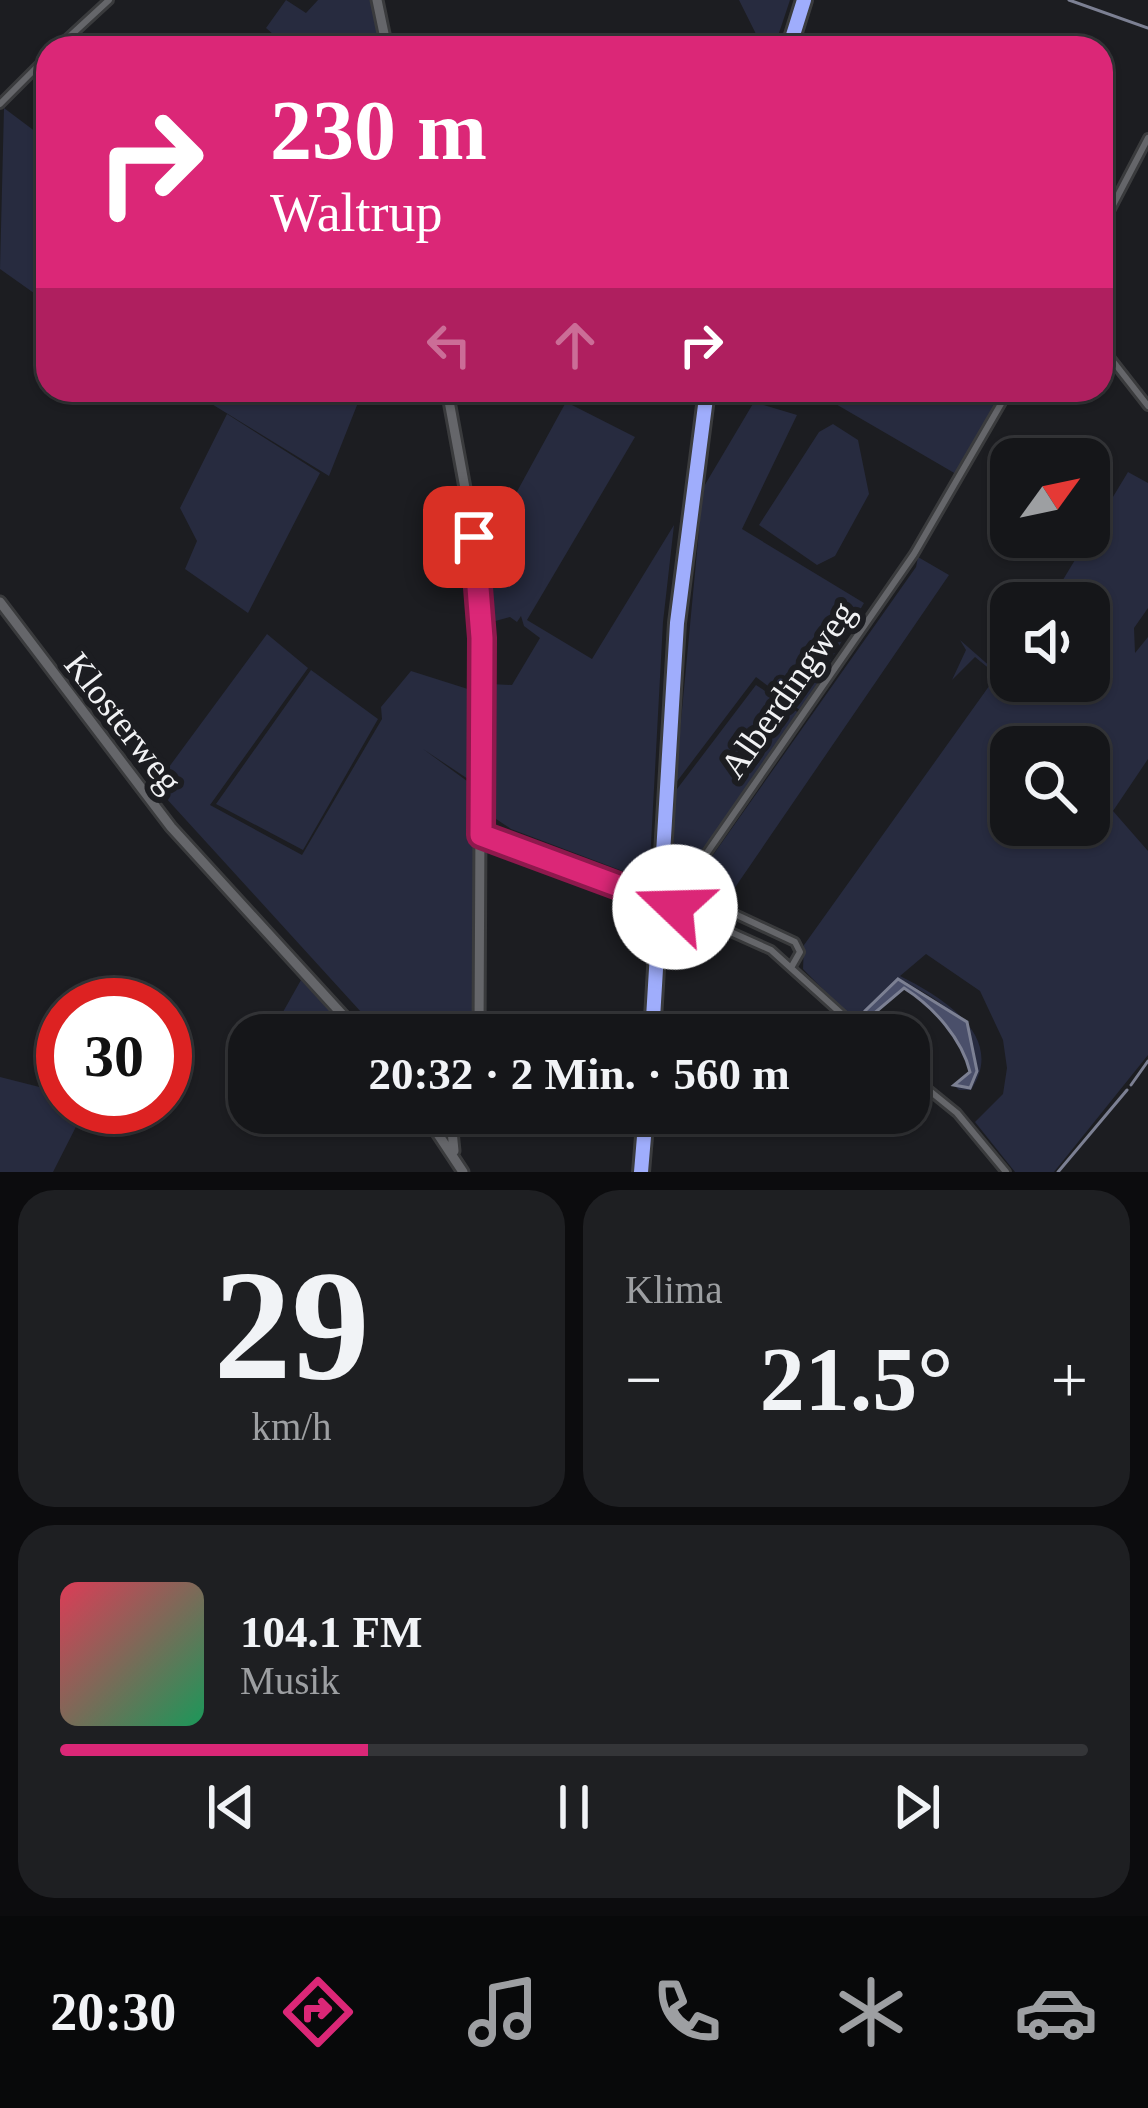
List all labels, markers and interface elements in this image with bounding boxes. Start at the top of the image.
icon: right [72,84,228,240]
text: 230 m [270,84,487,177]
text: Waltrup [270,183,443,243]
icon: left [416,312,482,378]
icon: ahead [542,312,608,378]
icon: right [668,312,734,378]
north arrow [990,438,1110,558]
map controls [990,438,1110,846]
pin [423,486,525,588]
icon: arrive [441,504,507,570]
button: sound [990,582,1110,702]
street label: Alberdingweg [712,594,863,785]
street label: Klosterweg [56,645,190,800]
button: search [990,726,1110,846]
position arrow [612,844,738,970]
speed limit sign: 30 [36,978,192,1134]
text: 20:32 · 2 Min. · 560 m [368,1049,790,1099]
text: 29 [214,1239,370,1412]
text: Klima [625,1268,722,1311]
text: 21.5° [760,1330,953,1429]
text: − [625,1343,662,1416]
text: + [1051,1343,1088,1416]
text: km/h [251,1405,332,1448]
text: 104.1 FM [240,1607,422,1657]
text: Musik [240,1659,340,1702]
icon: previous [198,1774,264,1840]
icon: pause [541,1774,607,1840]
icon: next [884,1774,950,1840]
icon: directions [276,1970,360,2054]
icon: music [461,1970,545,2054]
icon: phone [645,1970,729,2054]
icon: climate [829,1970,913,2054]
icon: car [1014,1970,1098,2054]
text: 20:30 [50,1982,176,2042]

